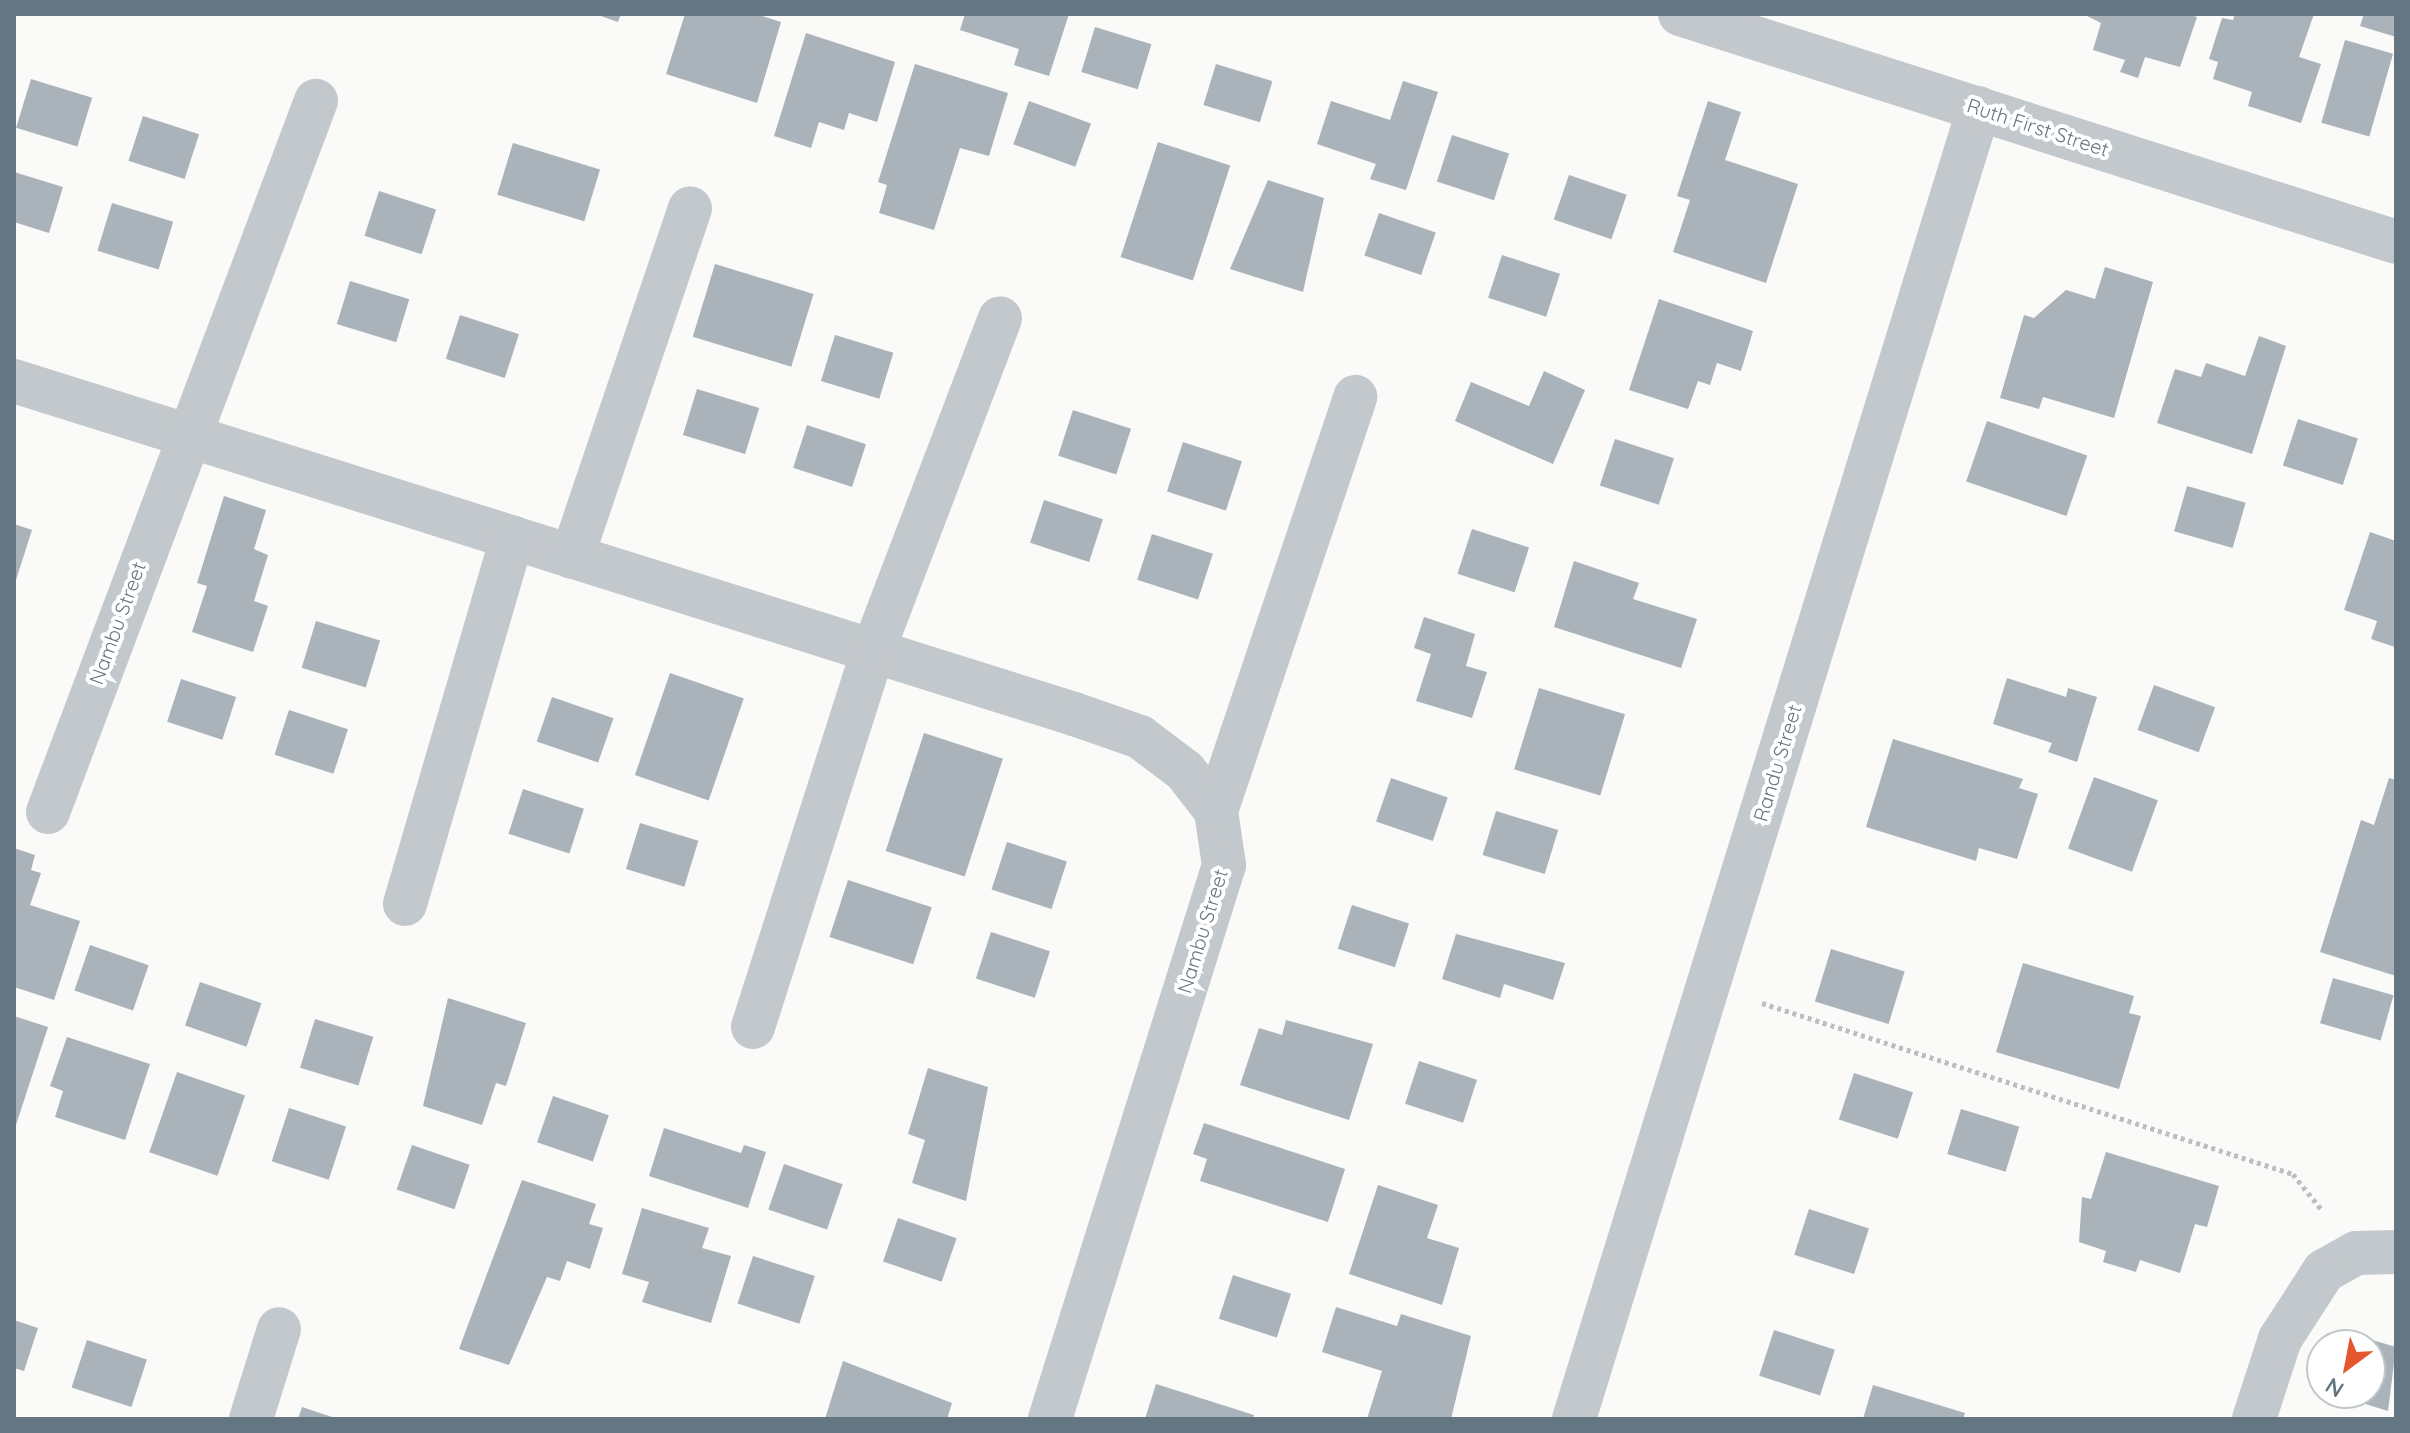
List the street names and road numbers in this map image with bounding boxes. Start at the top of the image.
street label: Ruth First Street [1964,93,2112,161]
street label: Nambu Street [84,559,150,687]
street label: Randu Street [1748,702,1806,824]
street label: Nambu Street [1172,866,1232,996]

